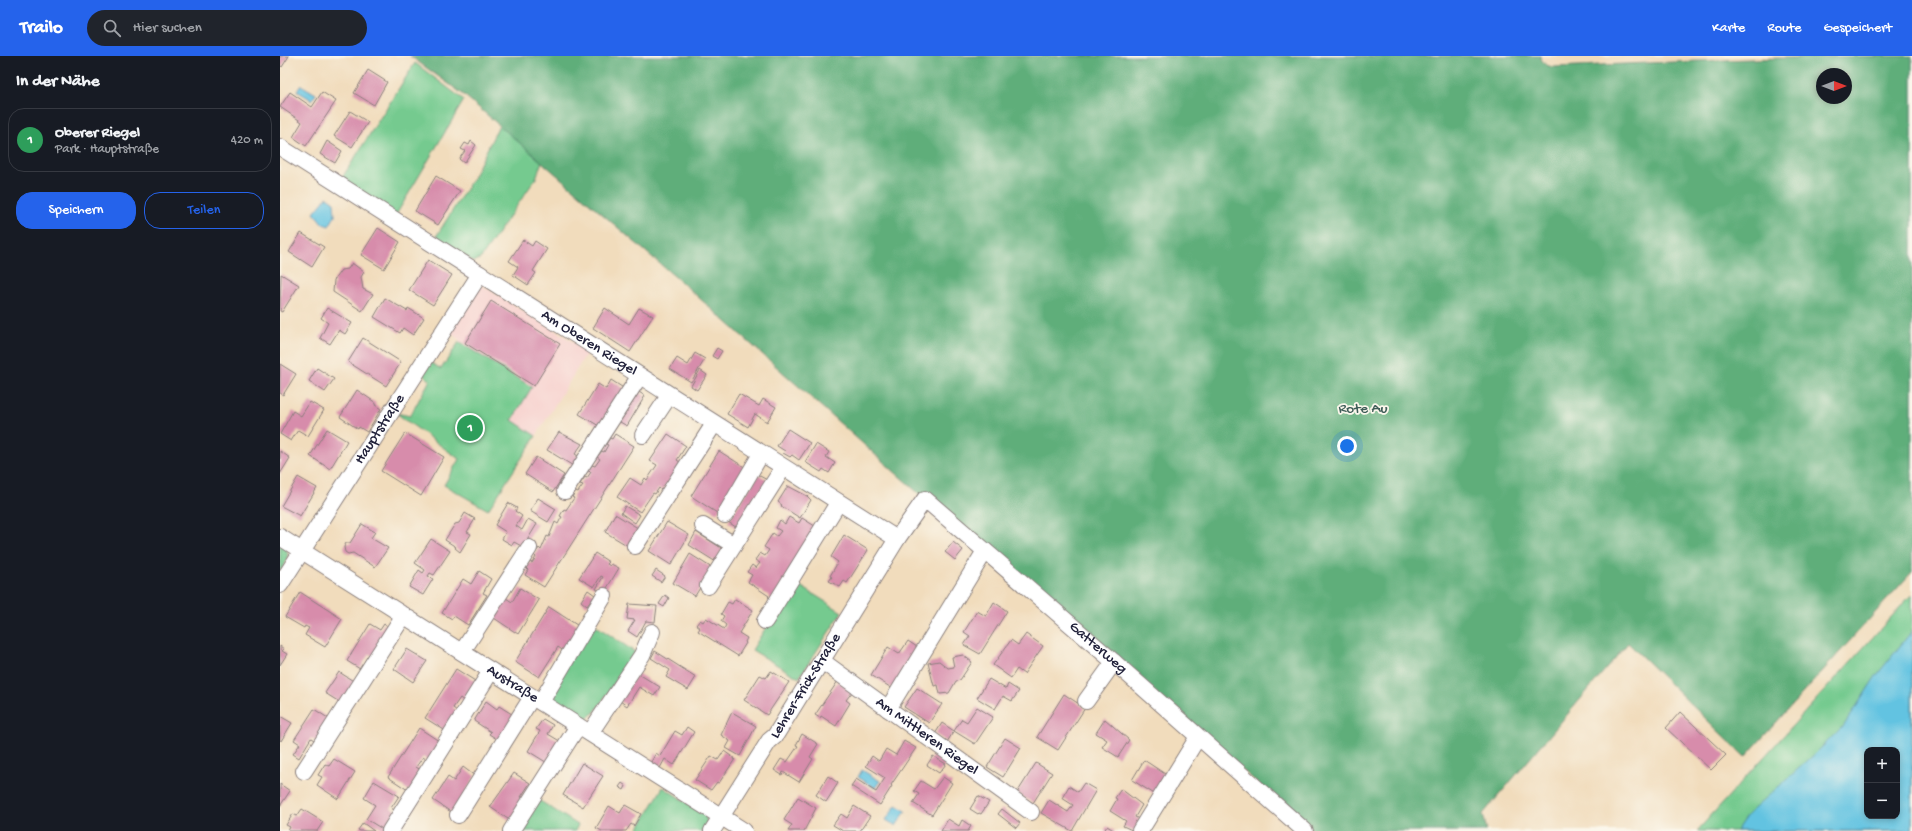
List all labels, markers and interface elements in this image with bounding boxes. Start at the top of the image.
search box [87,10,367,46]
text: Trailo [20,17,63,40]
icon: search [101,17,123,39]
text: Hier suchen [133,19,202,37]
text: Karte [1712,20,1745,37]
text: Route [1767,20,1801,37]
text: Gespeichert [1823,20,1892,37]
north arrow [1816,68,1852,104]
text: In der Nähe [16,72,99,92]
text: Oberer Riegel [55,124,140,142]
text: 1 [27,133,33,148]
text: 420 m [231,133,263,148]
text: Park · Hauptstraße [55,142,159,157]
button: Speichern [16,192,136,229]
button: Teilen [144,192,264,229]
street label: Am Oberen Riegel [538,306,640,380]
street label: Hauptstraße [351,391,409,468]
park label: Rote Au [1339,400,1387,418]
pin: 1 [457,413,483,443]
your location [1337,436,1357,456]
street label: Gatterweg [1065,618,1130,678]
street label: Lehrer-Frick-Straße [766,630,845,742]
street label: Austraße [483,661,542,707]
street label: Am Mittleren Riegel [872,693,981,780]
map controls [1864,747,1900,819]
button: + [1864,747,1900,783]
button: − [1864,783,1900,819]

